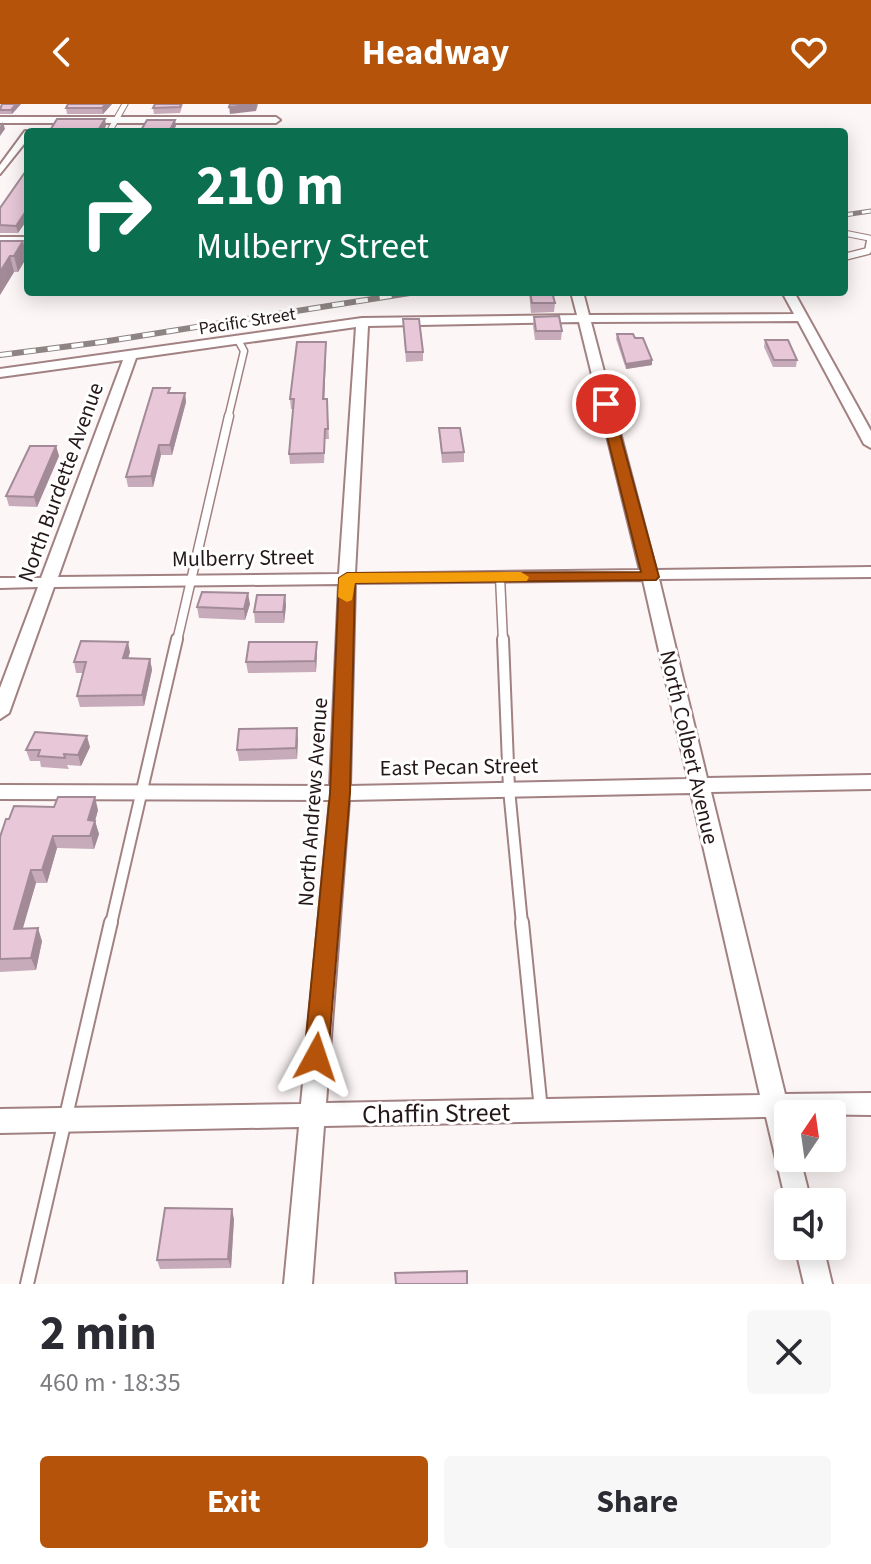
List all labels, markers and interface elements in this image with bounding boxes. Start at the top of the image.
text: Headway [362,27,509,78]
icon: back [40,30,84,74]
icon: heart [787,30,831,74]
text: 210 m [196,147,344,226]
icon: right [64,160,168,264]
text: Mulberry Street [196,221,429,272]
street label: Pacific Street [197,302,297,341]
pin [572,370,640,438]
street label: North Burdette Avenue [10,378,112,587]
icon: arrive [584,382,628,426]
street label: Mulberry Street [172,541,315,575]
street label: North Colbert Avenue [651,647,727,847]
street label: North Andrews Avenue [290,696,336,908]
street label: East Pecan Street [379,750,539,784]
position arrow [274,1015,358,1099]
street label: Chaffin Street [362,1094,511,1133]
north arrow [774,1100,846,1172]
map controls [774,1100,846,1260]
button: sound [774,1188,846,1260]
text: 2 min [40,1300,157,1368]
button: close [747,1310,831,1394]
text: 460 m · 18:35 [40,1364,181,1401]
button: Exit [40,1456,428,1548]
button: Share [444,1456,831,1548]

